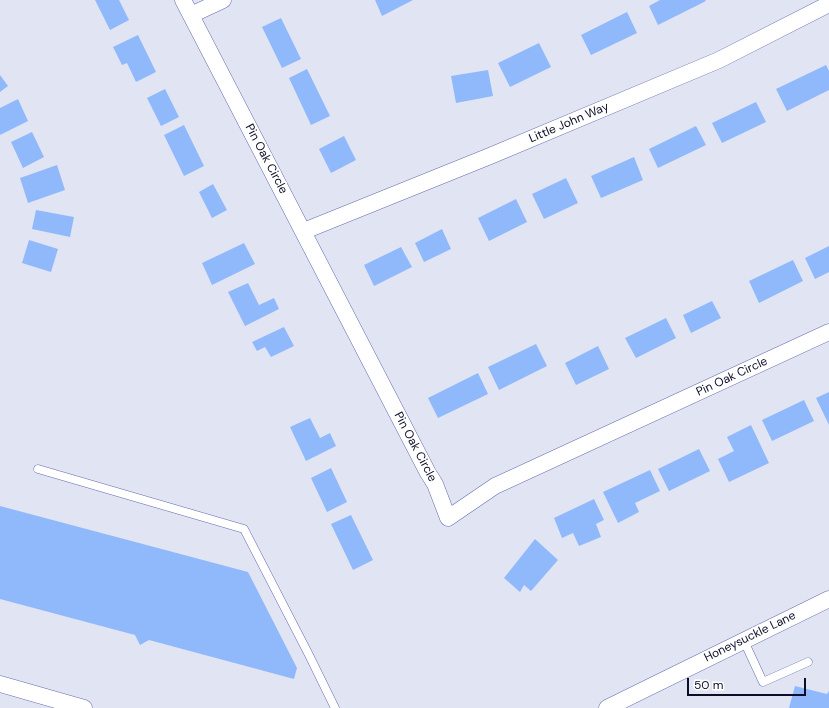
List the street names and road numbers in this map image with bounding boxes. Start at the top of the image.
street label: Little John Way [527,100,611,146]
street label: Pin Oak Circle [242,122,290,196]
street label: Pin Oak Circle [694,354,770,400]
street label: Pin Oak Circle [391,410,439,484]
street label: Honeysuckle Lane [702,609,798,665]

